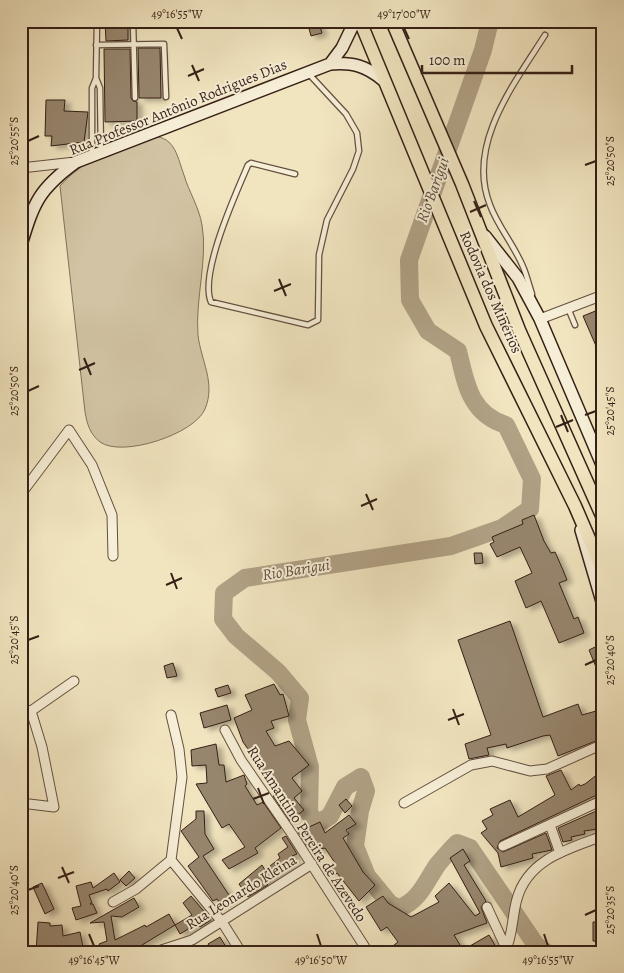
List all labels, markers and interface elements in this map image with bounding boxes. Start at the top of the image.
text: 49°16'55"W [151,6,203,22]
text: 49°17'00"W [377,6,431,22]
scale bar [422,42,572,74]
text: 100 m [429,50,466,70]
street label: Rua Professor Antônio Rodrigues Dias [66,54,290,160]
text: 25°20'55"S [6,117,22,165]
text: 25°20'50"S [602,136,618,186]
water label: Rio Barigui [411,154,455,226]
street label: Rodovia dos Minérios [455,228,527,356]
text: 25°20'50"S [6,366,22,416]
text: 25°20'45"S [602,386,618,436]
water label: Rio Barigui [261,554,331,586]
text: 25°20'45"S [6,615,22,665]
text: 25°20'40"S [602,635,618,685]
street label: Rua Amantino Pereira de Azevedo [243,742,371,926]
street label: Rua Leonardo Kleina [182,850,300,934]
text: 25°20'40"S [6,865,22,915]
text: 25°20'35"S [602,886,618,934]
text: 49°16'45"W [68,952,121,968]
text: 49°16'50"W [295,952,348,968]
text: 49°16'55"W [522,952,574,968]

